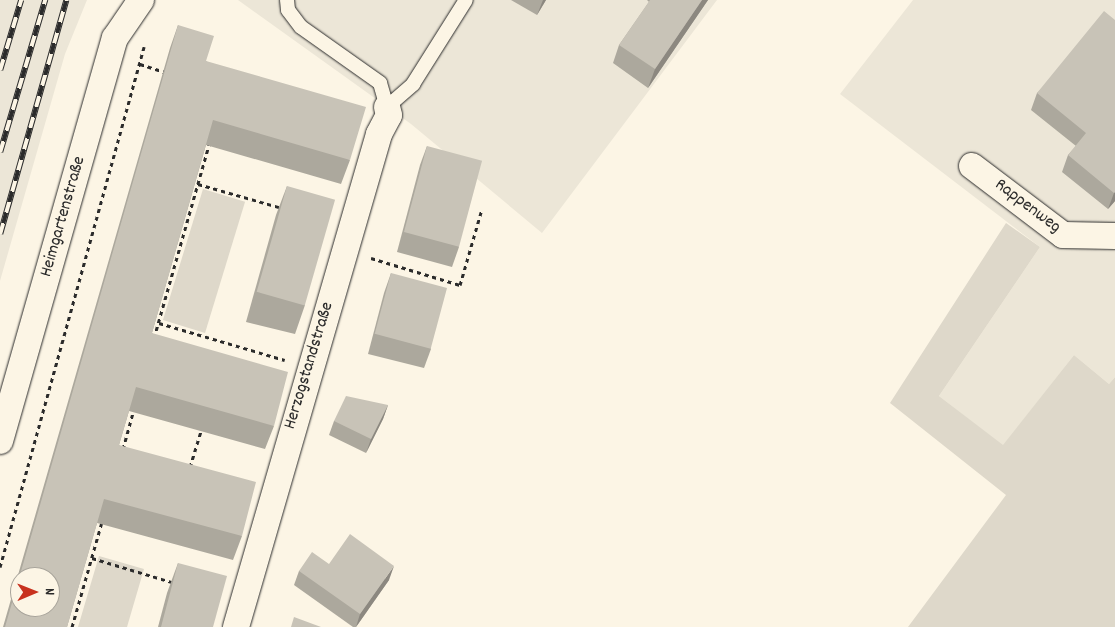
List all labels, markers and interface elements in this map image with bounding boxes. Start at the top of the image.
street label: Heimgartenstraße [36,154,92,280]
street label: Rappenweg [990,175,1064,239]
street label: Herzogstandstraße [280,300,340,432]
north arrow [10,567,60,617]
text: N [39,588,59,595]

